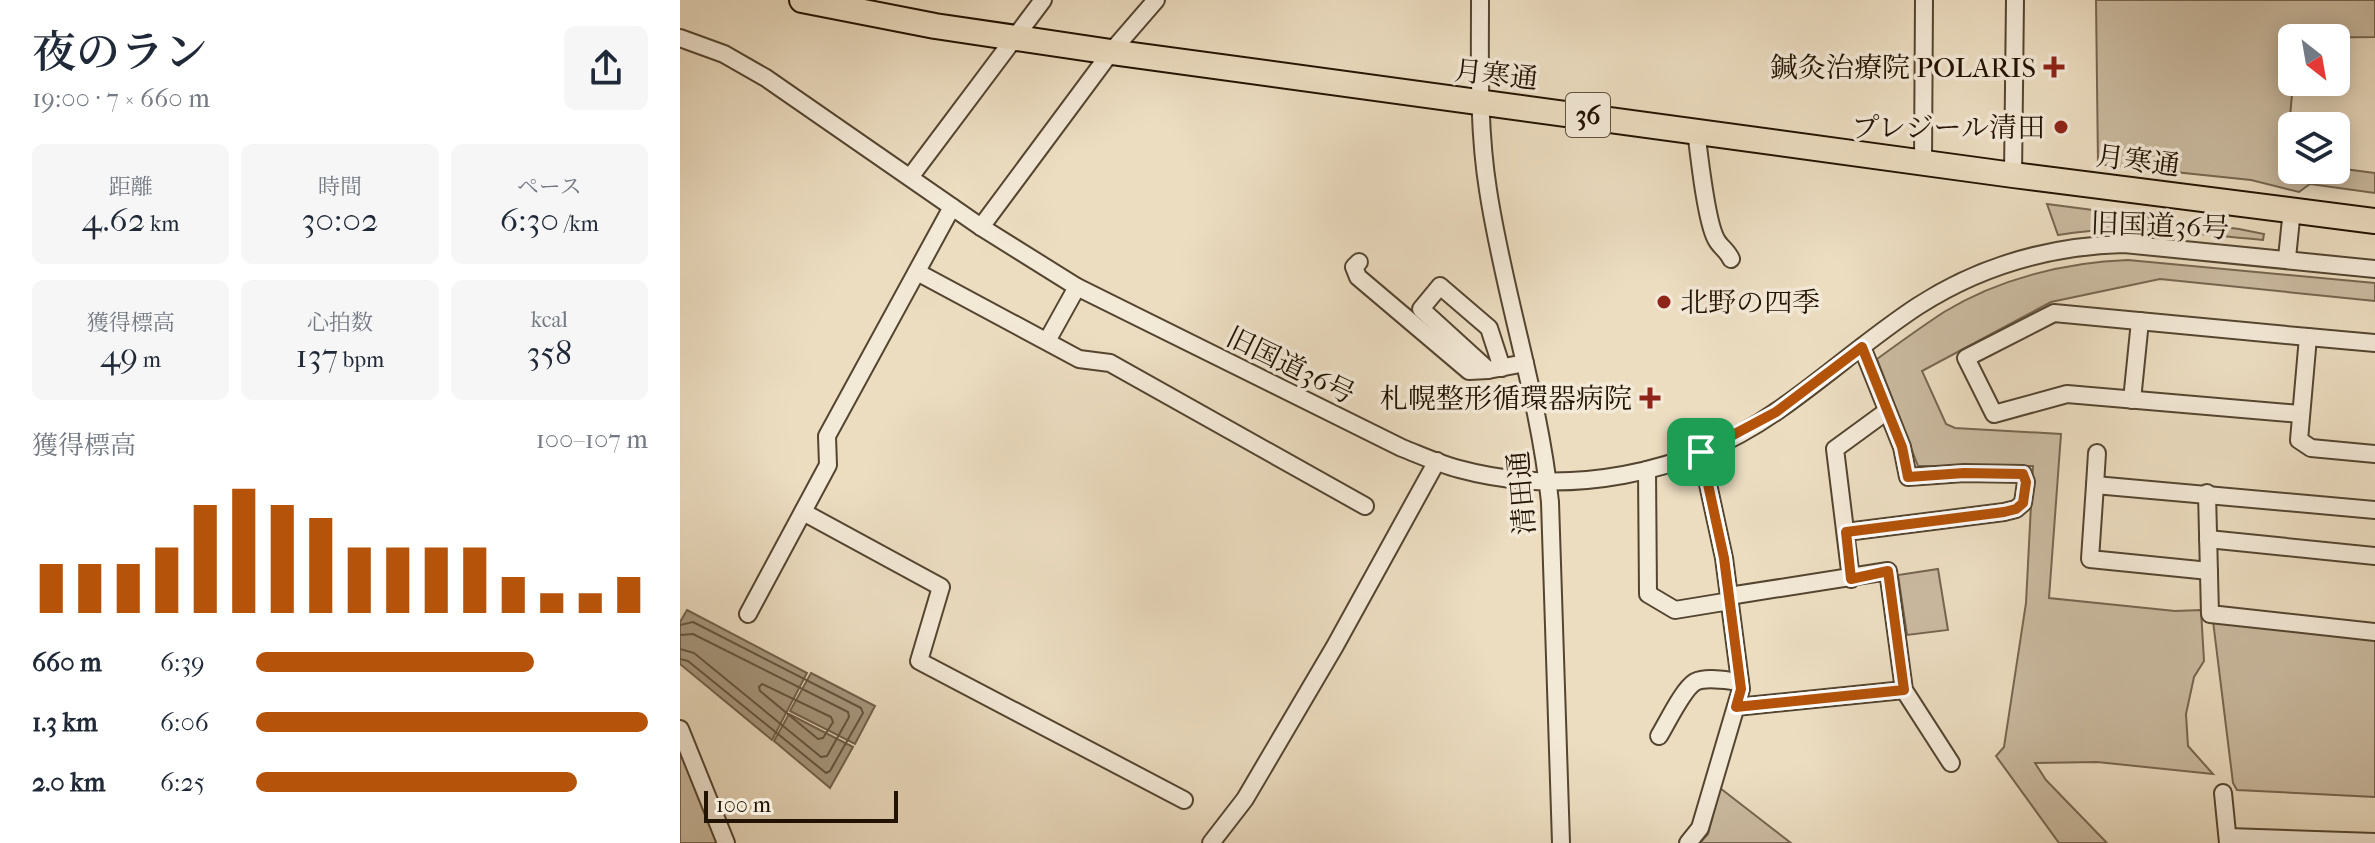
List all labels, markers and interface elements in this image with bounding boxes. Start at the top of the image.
north arrow [2278,24,2350,96]
map controls [2278,24,2350,184]
button: share [564,26,648,110]
text: 夜のラン [32,27,208,78]
place label: 鍼灸治療院 POLARIS [1770,51,2036,84]
street label: 月寒通 [1452,54,1539,95]
marker: 鍼灸治療院 POLARIS [2043,56,2065,78]
text: 19:00 · 7 × 660 m [32,83,210,114]
road number: 36 [1566,93,1610,137]
place label: プレジール清田 [1851,111,2045,144]
button: layers [2278,112,2350,184]
marker: プレジール清田 [2052,118,2070,136]
street label: 月寒通 [2094,139,2182,182]
text: 距離 [109,174,153,200]
text: 時間 [318,174,362,200]
text: ペース [517,174,582,200]
text: 4.62 [82,200,145,240]
text: 30:02 [301,200,379,240]
text: 6:30 [500,200,559,240]
street label: 旧国道36号 [2090,207,2230,244]
text: km [145,211,180,237]
text: /km [559,211,599,237]
place label: 北野の四季 [1680,286,1820,319]
marker: 北野の四季 [1655,293,1673,311]
text: kcal [531,307,568,333]
text: 獲得標高 [87,310,175,336]
text: 心拍数 [307,310,373,336]
street label: 旧国道36号 [1221,320,1360,411]
text: 358 [526,333,572,373]
text: 49 [100,336,138,376]
text: 137 [296,336,338,376]
text: m [138,347,161,373]
text: bpm [338,347,384,373]
place label: 札幌整形循環器病院 [1380,382,1632,415]
marker: 札幌整形循環器病院 [1639,387,1661,409]
pin [1667,418,1735,486]
text: 100–107 m [536,424,648,455]
text: 獲得標高 [32,430,136,461]
icon: arrive [1679,430,1723,474]
street label: 清田通 [1501,450,1542,536]
text: 660 m [32,647,102,678]
text: 6:39 [160,647,205,678]
text: 1.3 km [32,707,98,738]
text: 6:06 [160,707,209,738]
text: 2.0 km [32,767,105,798]
text: 6:25 [160,767,205,798]
scale bar [704,787,898,823]
text: 100 m [716,792,771,818]

